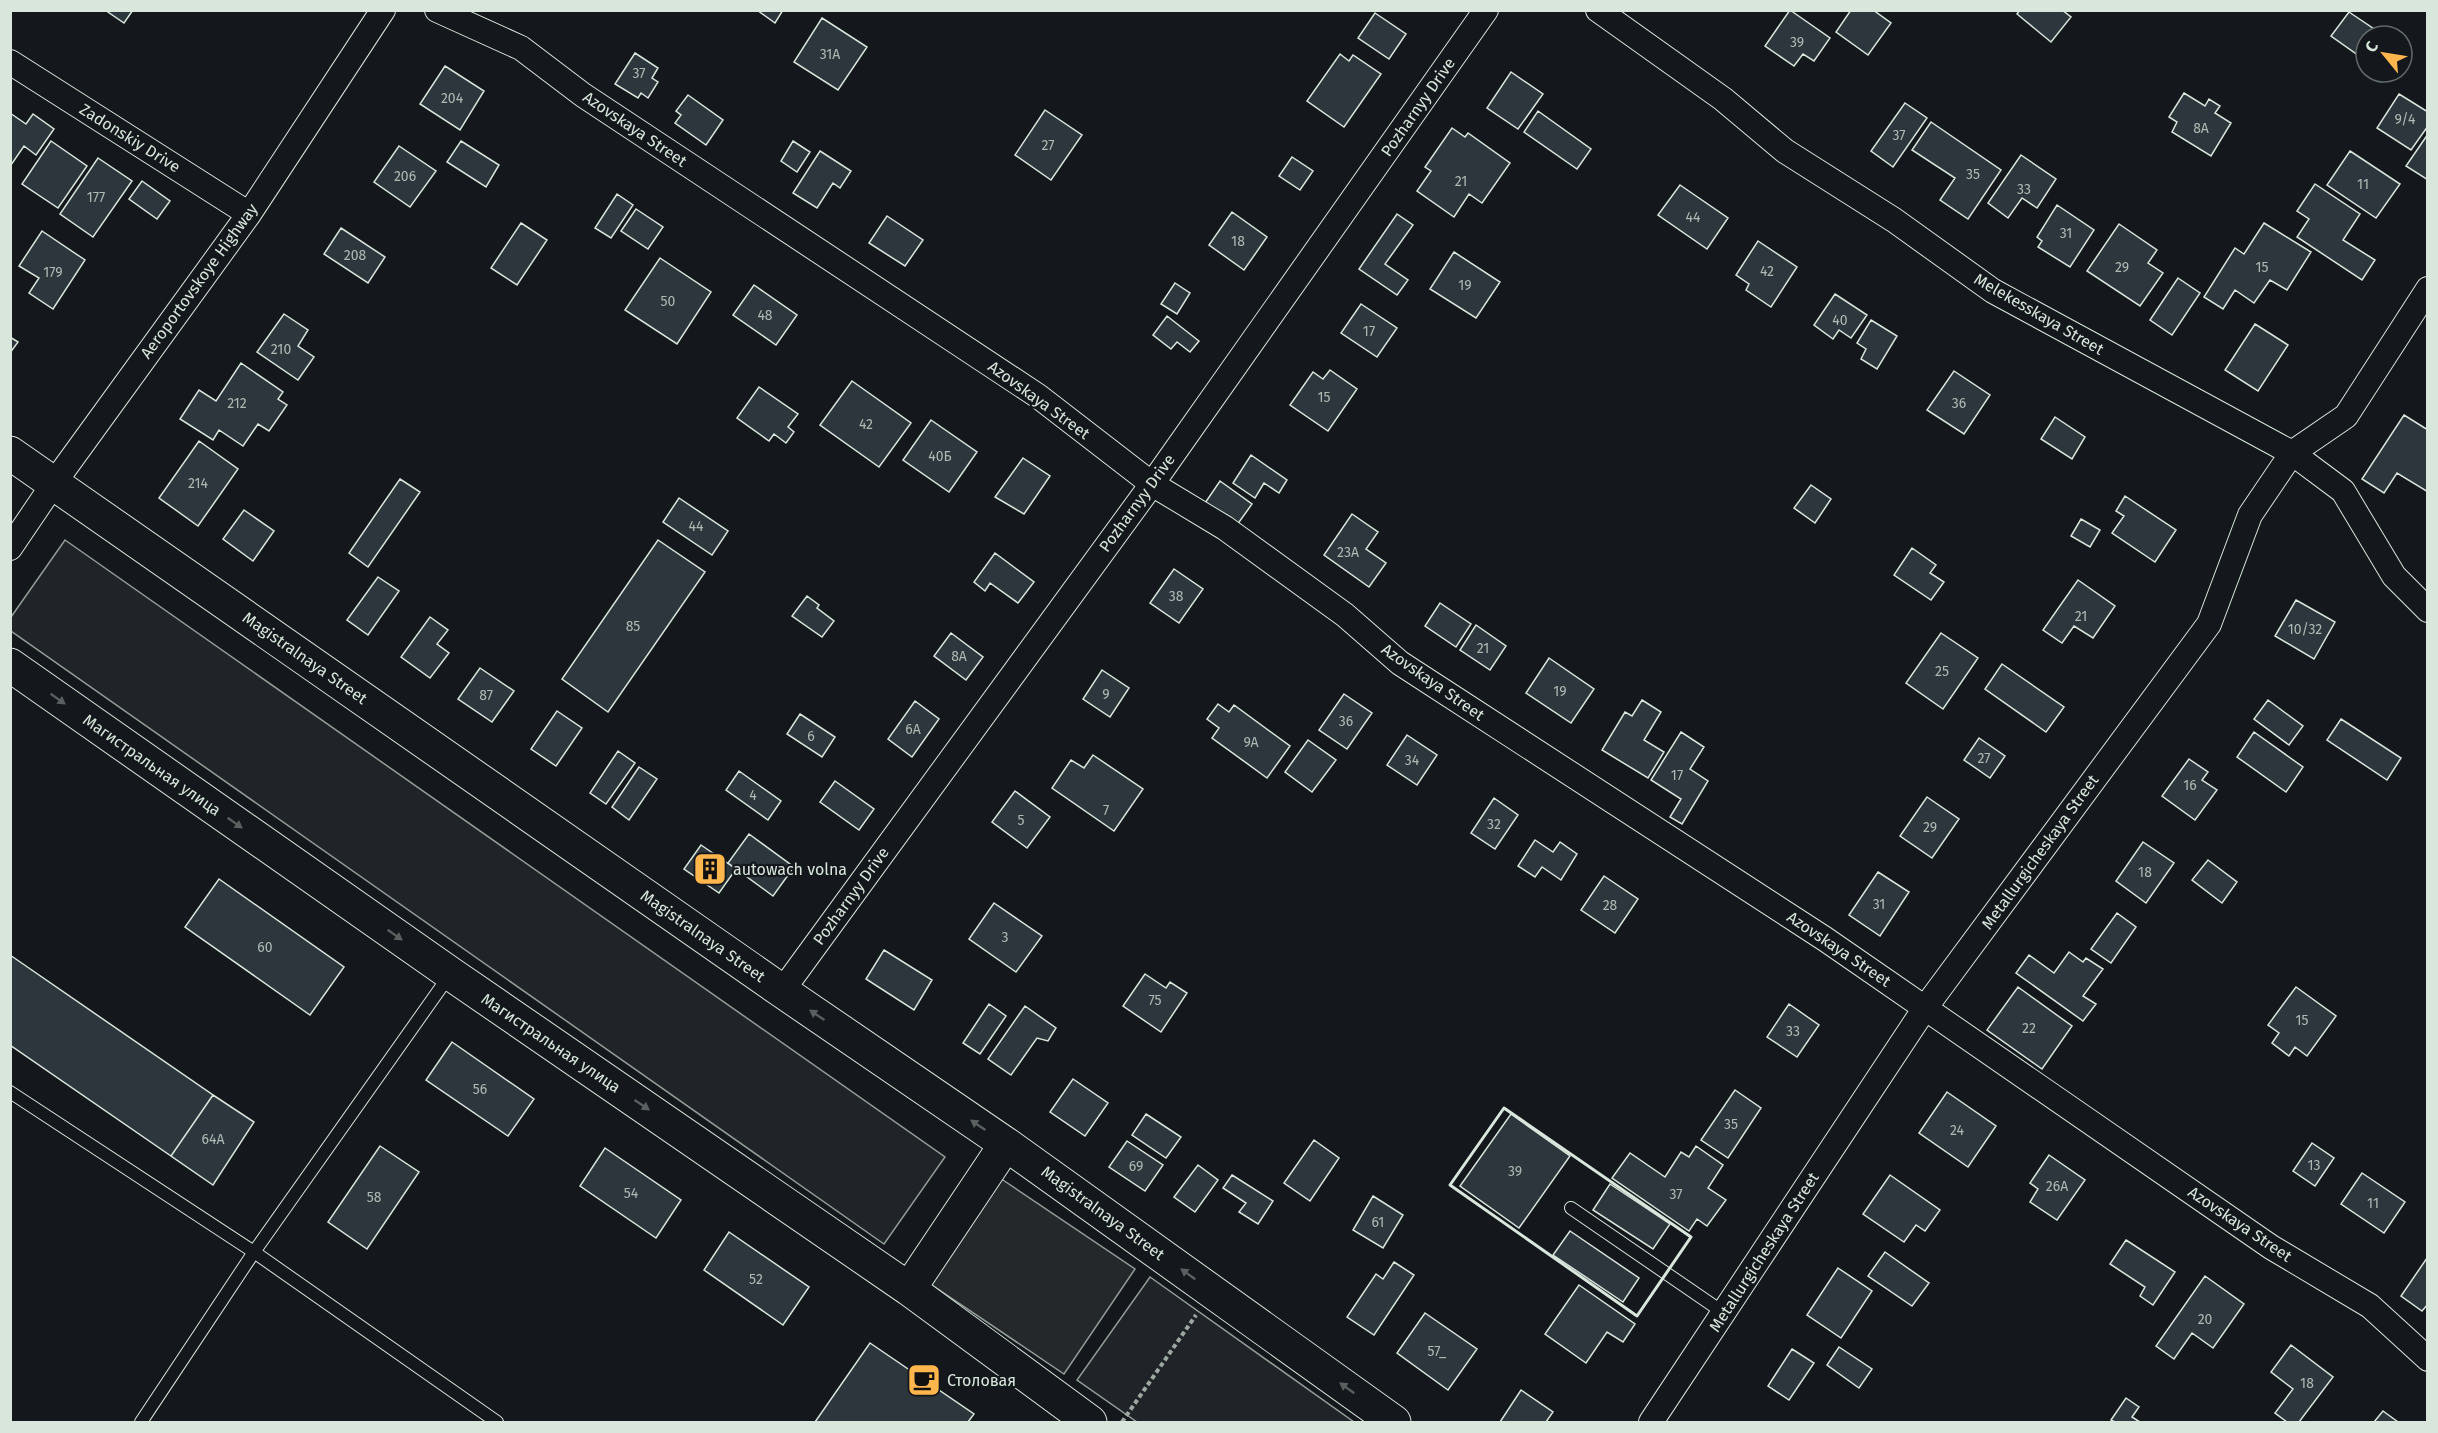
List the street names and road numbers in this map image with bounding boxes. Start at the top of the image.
street label: Pozharnyy Drive [1377,54,1459,160]
street label: Azovskaya Street [580,87,691,171]
street label: Zadonskiy Drive [76,99,184,177]
street label: Aeroportovskoye Highway [136,200,262,362]
street label: Melekesskaya Street [1971,269,2107,359]
street label: Azovskaya Street [984,357,1094,443]
street label: Pozharnyy Drive [1095,450,1179,556]
street label: Magistralnaya Street [239,608,371,708]
street label: Azovskaya Street [1378,640,1488,725]
street label: Магистральная улица [79,710,225,820]
street label: Metallurgicheskaya Street [1978,771,2103,933]
street label: Pozharnyy Drive [809,843,893,949]
street label: Magistralnaya Street [637,886,769,986]
street label: Azovskaya Street [1784,907,1895,991]
street label: Магистральная улица [478,989,624,1097]
street label: Magistralnaya Street [1038,1162,1169,1264]
street label: Metallurgicheskaya Street [1705,1168,1823,1335]
street label: Azovskaya Street [2185,1182,2296,1266]

